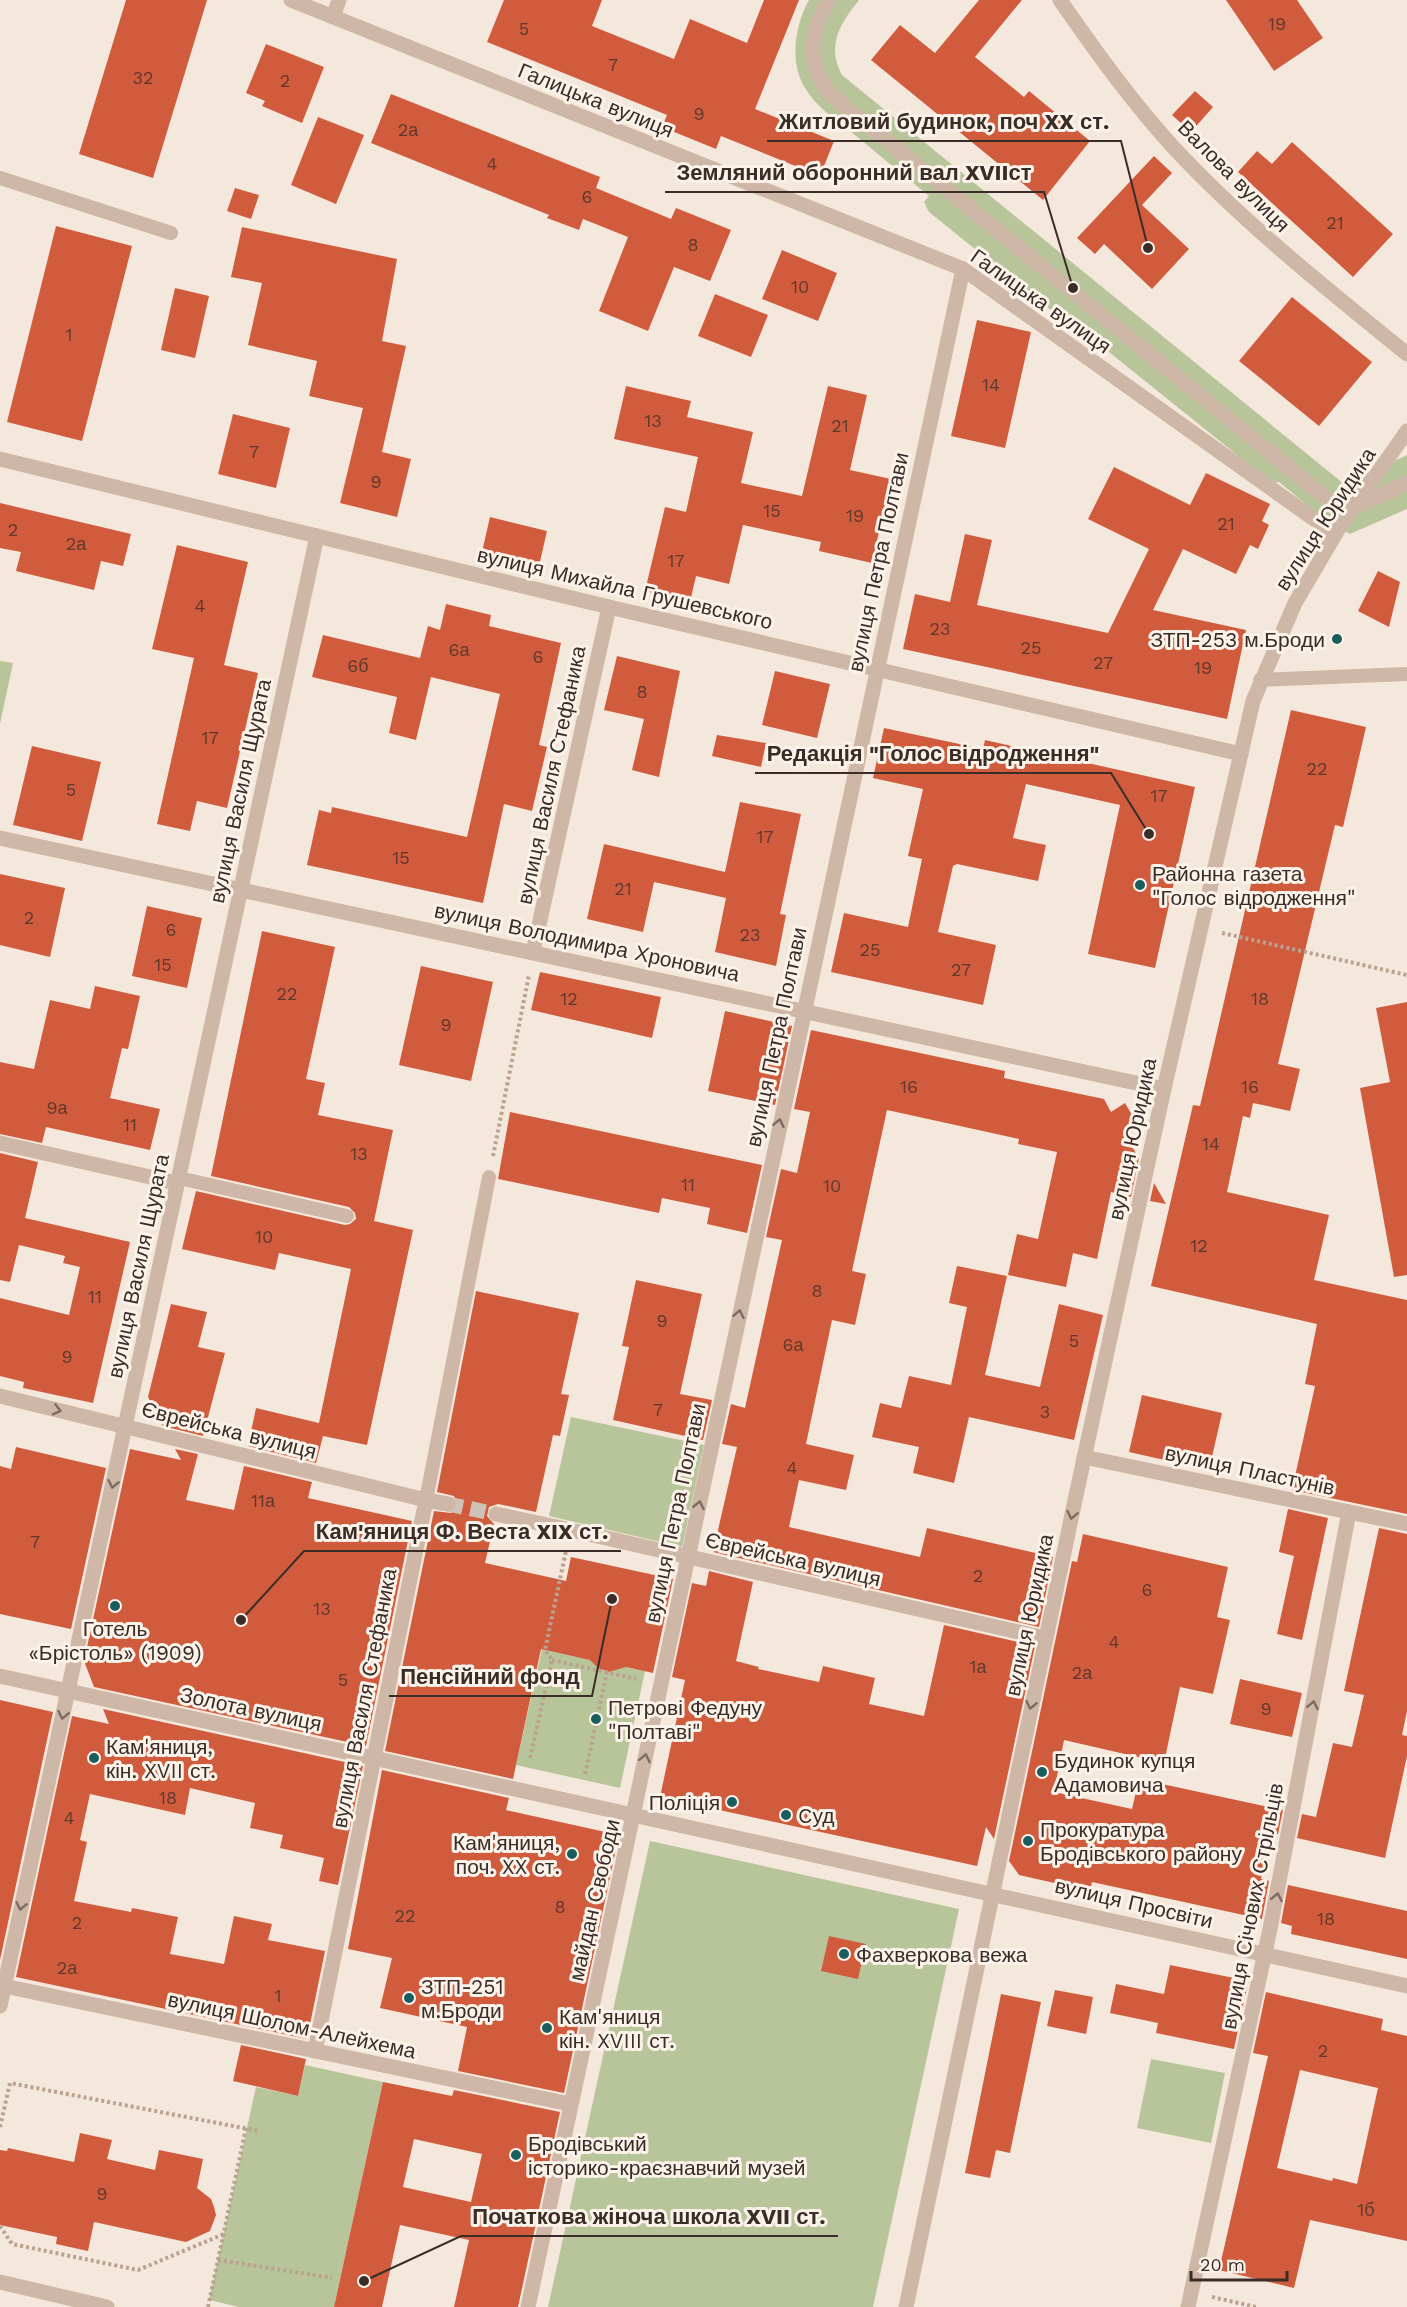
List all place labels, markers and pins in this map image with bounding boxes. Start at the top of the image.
callout: Житловий будинок, поч XX ст. [767,101,1121,141]
callout: Земляний оборонний вал XVIIст [665,152,1044,192]
place label: ЗТП-253 м.Броди [1150,627,1325,652]
marker: ЗТП-253 м.Броди [1330,632,1344,646]
callout: Редакція "Голос відродження" [755,733,1111,773]
place label: Районна газета "Голос відродження" [1152,861,1355,910]
marker: Районна газета "Голос відродження" [1133,878,1147,892]
callout: Кам'яниця Ф. Веста XIX ст. [304,1511,621,1551]
marker: Готель «Брістоль» (1909) [108,1599,122,1613]
place label: Готель «Брістоль» (1909) [29,1616,202,1665]
callout: Пенсійний фонд [389,1656,592,1696]
place label: Петрові Федуну "Полтаві" [608,1695,763,1744]
marker: Петрові Федуну "Полтаві" [589,1712,603,1726]
place label: Кам'яниця, кін. XVII ст. [106,1734,216,1783]
place label: Будинок купця Адамовича [1054,1748,1195,1797]
marker: Кам'яниця, кін. XVII ст. [87,1751,101,1765]
marker: Будинок купця Адамовича [1035,1765,1049,1779]
place label: Поліція [649,1790,720,1815]
marker: Поліція [725,1795,739,1809]
place label: Cуд [798,1803,834,1828]
marker: Cуд [779,1808,793,1822]
place label: Прокуратура Бродівського району [1040,1817,1242,1866]
place label: Кам'яниця, поч. XX ст. [453,1830,560,1879]
marker: Прокуратура Бродівського району [1021,1834,1035,1848]
marker: Кам'яниця, поч. XX ст. [565,1847,579,1861]
place label: Фахверкова вежа [856,1942,1028,1967]
marker: Фахверкова вежа [837,1947,851,1961]
place label: ЗТП-251 м.Броди [421,1974,504,2023]
marker: ЗТП-251 м.Броди [402,1991,416,2005]
place label: Кам'яниця кін. XVIII ст. [559,2004,675,2053]
marker: Кам'яниця кін. XVIII ст. [540,2021,554,2035]
place label: Бродівський історико-краєзнавчий музей [528,2131,805,2180]
marker: Бродівський історико-краєзнавчий музей [509,2148,523,2162]
callout: Початкова жіноча школа XVII ст. [461,2196,838,2236]

